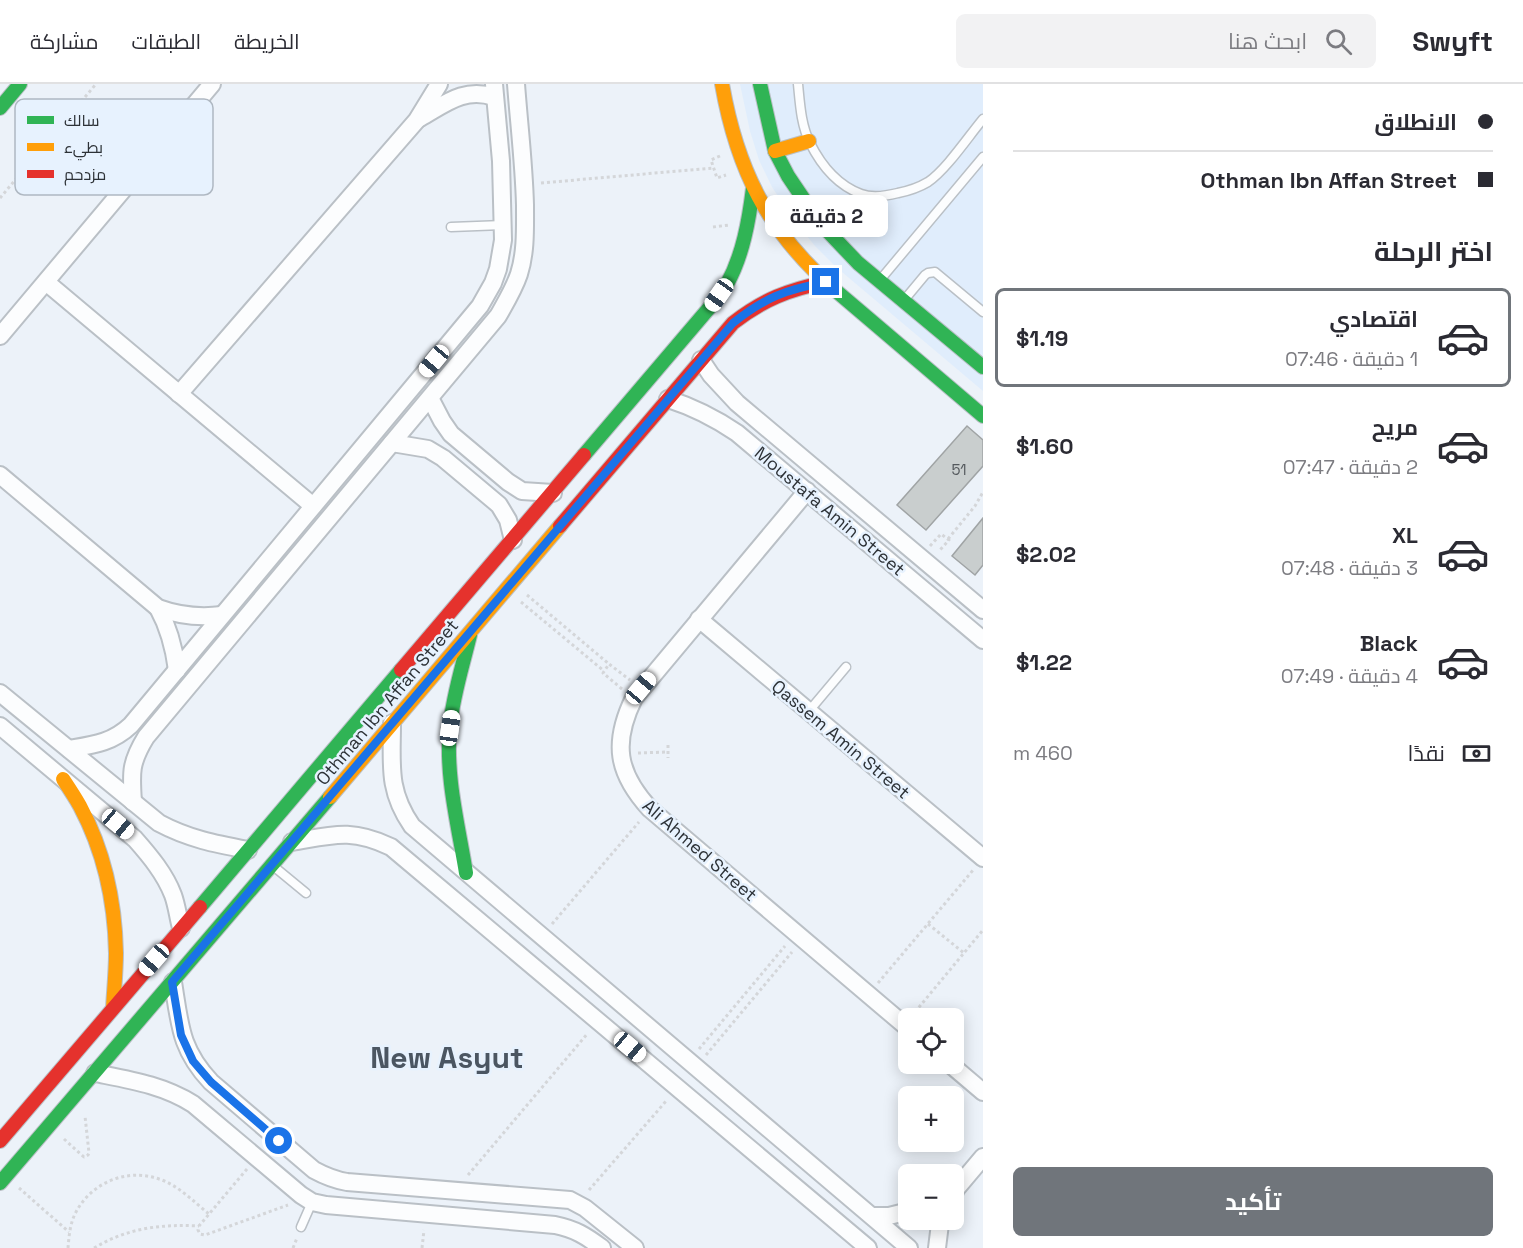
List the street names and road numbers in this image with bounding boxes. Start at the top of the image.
street label: Moustafa Amin Street [750,441,910,581]
street label: Othman Ibn Affan Street [311,614,463,790]
street label: Qassem Amin Street [767,674,915,804]
street label: Ali Ahmed Street [638,794,762,906]

